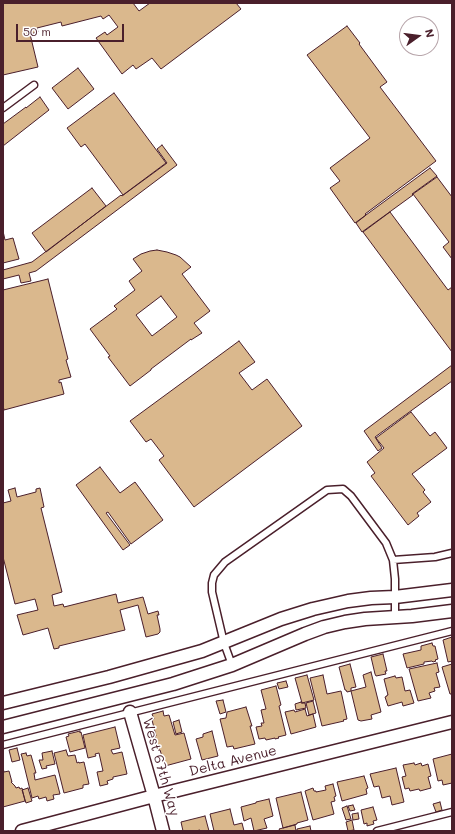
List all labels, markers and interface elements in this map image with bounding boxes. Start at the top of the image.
scale bar [18,16,126,42]
north arrow [399,16,439,56]
text: 50 m [23,23,51,39]
text: N [422,27,438,39]
street label: West 67th Way [139,716,183,818]
street label: Delta Avenue [187,742,279,780]

